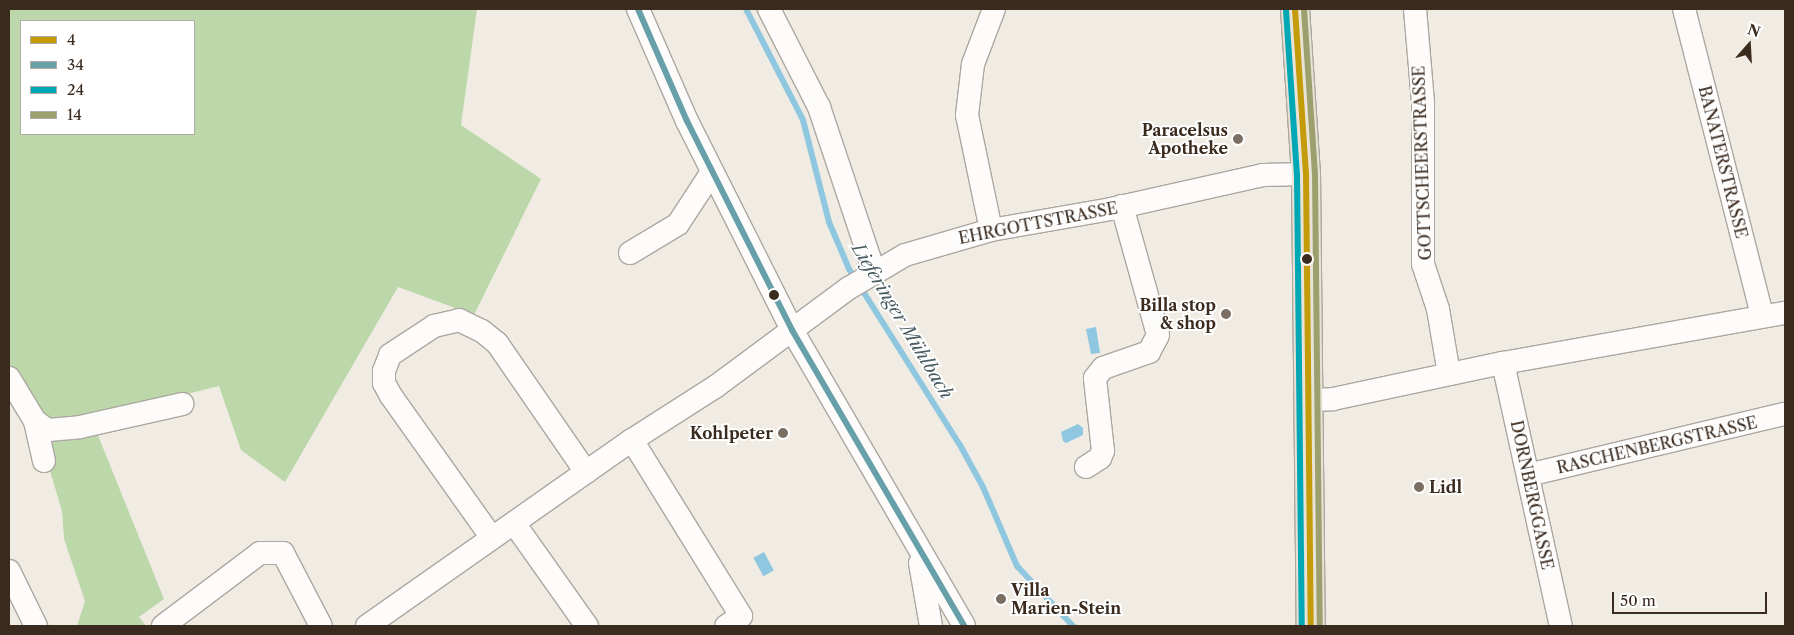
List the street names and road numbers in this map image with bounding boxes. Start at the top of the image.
street label: GOTTSCHEERSTRASSE [1409,65,1435,261]
street label: BANATERSTRASSE [1695,84,1751,240]
street label: EHRGOTTSTRASSE [957,198,1119,248]
street label: RASCHENBERGSTRASSE [1555,413,1759,477]
street label: DORNBERGGASSE [1507,419,1557,571]

